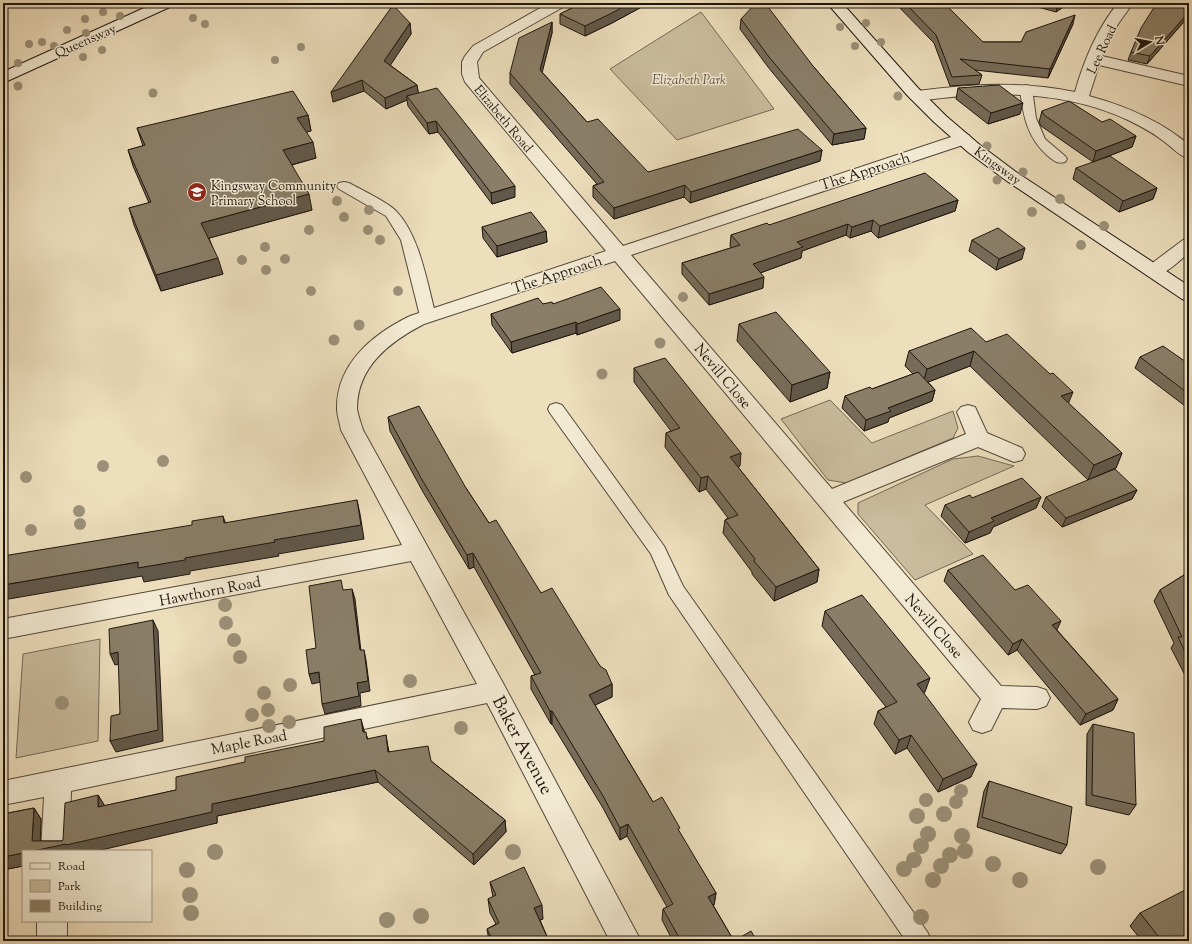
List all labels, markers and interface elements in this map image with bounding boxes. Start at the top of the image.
street label: Queensway [52,20,120,63]
street label: Lee Road [1084,22,1122,77]
north arrow [1130,22,1170,62]
text: N [1150,34,1168,46]
park label: Elizabeth Park [652,72,726,90]
street label: Elizabeth Road [469,82,536,157]
street label: Kingsway [970,143,1024,190]
street label: The Approach [818,148,914,197]
place label: Kingsway Community Primary School [211,178,337,211]
school or university icon: Kingsway Community Primary School [186,181,208,203]
street label: The Approach [510,251,606,300]
street label: Nevill Close [688,340,755,414]
street label: Hawthorn Road [158,572,263,613]
street label: Nevill Close [899,590,967,664]
street label: Baker Avenue [484,692,558,800]
street label: Maple Road [210,726,289,761]
legend [22,850,152,922]
text: Road [58,858,85,876]
text: Park [58,878,81,896]
text: Building [58,898,102,916]

